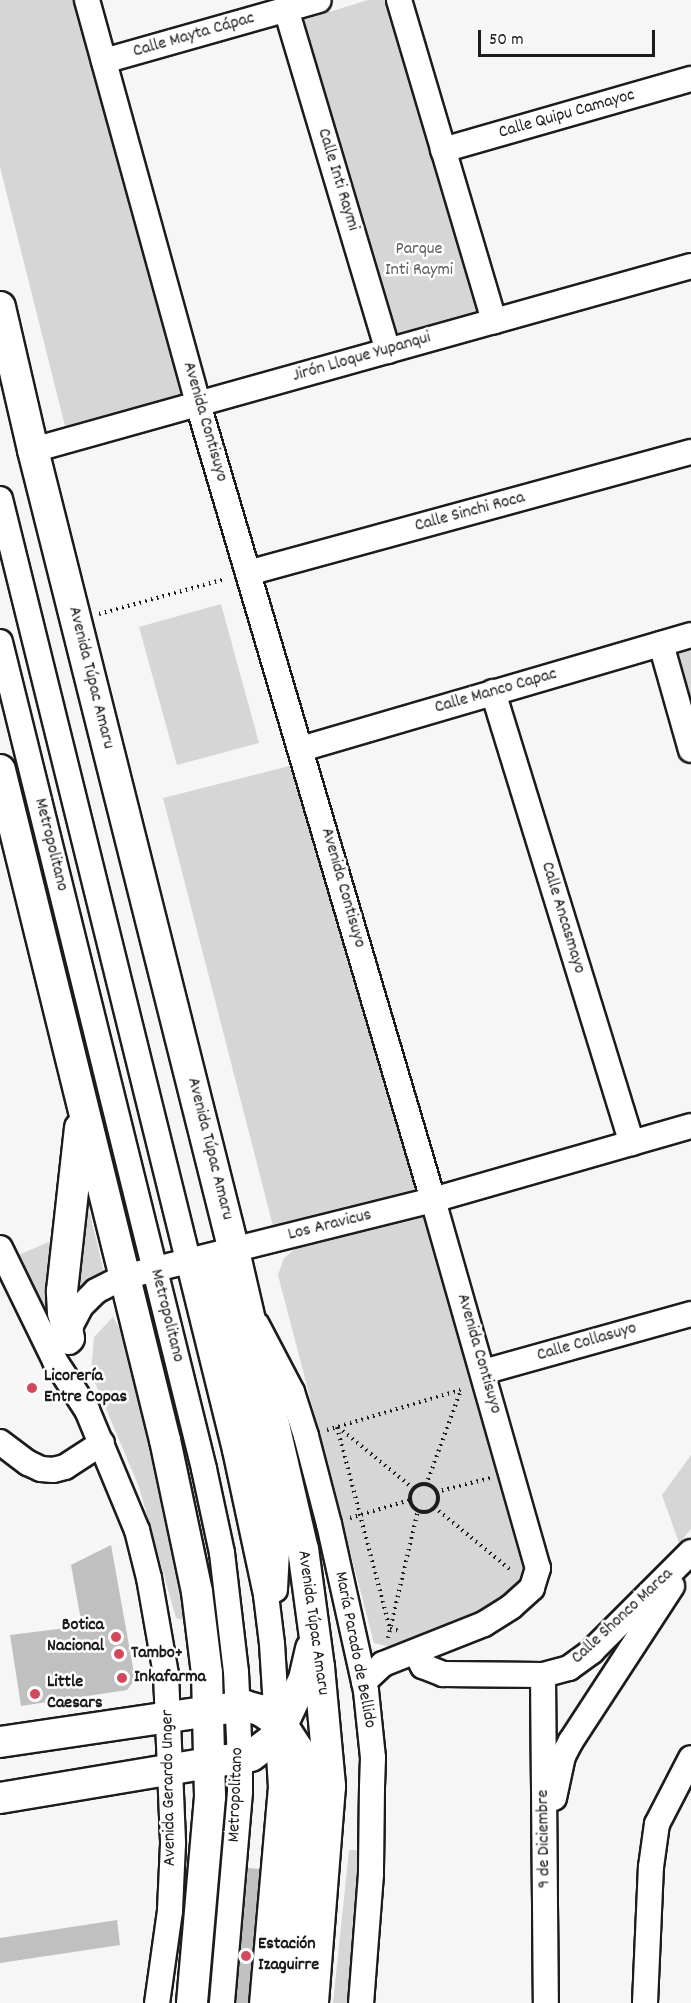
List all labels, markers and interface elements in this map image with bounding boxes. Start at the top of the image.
street label: Calle Mayta Cápac [131,8,257,64]
scale bar [481,18,658,56]
text: 50 m [489,28,524,53]
street label: Calle Quipu Camayoc [497,85,637,145]
street label: Calle Inti Raymi [311,126,363,234]
park label: Parque Inti Raymi [385,240,453,282]
street label: Jirón Lloque Yupanqui [290,328,434,388]
street label: Avenida Contisuyo [177,360,231,484]
street label: Calle Sinchi Roca [413,488,527,538]
street label: Avenida Túpac Amaru [62,605,118,751]
street label: Calle Manco Capac [432,664,560,720]
street label: Metropolitano [28,796,72,894]
street label: Avenida Contisuyo [315,826,369,950]
street label: Calle Ancasmayo [535,860,589,976]
street label: Avenida Túpac Amaru [181,1076,237,1222]
street label: Los Aravicus [286,1205,374,1247]
street label: Metropolitano [144,1267,188,1365]
street label: Avenida Contisuyo [451,1292,505,1416]
street label: Calle Collasuyo [535,1318,639,1368]
place label: Licorería Entre Copas [44,1367,127,1410]
marker: Licorería Entre Copas [25,1381,39,1395]
street label: Avenida Túpac Amaru [291,1549,333,1697]
street label: Calle Shonco Marca [568,1564,678,1670]
street label: María Parado de Bellido [328,1570,380,1730]
place label: Botica Nacional [47,1616,104,1658]
marker: Botica Nacional [109,1630,123,1644]
place label: Tambo+ [131,1643,183,1665]
marker: Tambo+ [112,1647,126,1661]
place label: Inkafarma [134,1667,206,1689]
marker: Inkafarma [115,1671,129,1685]
place label: Little Caesars [47,1673,103,1716]
marker: Little Caesars [28,1687,42,1701]
street label: Avenida Gerardo Unger [158,1709,182,1867]
street label: Metropolitano [225,1747,249,1843]
street label: 9 de Diciembre [533,1789,557,1889]
place label: Estación Izaguirre [258,1935,319,1978]
marker: Estación Izaguirre [239,1949,253,1963]

